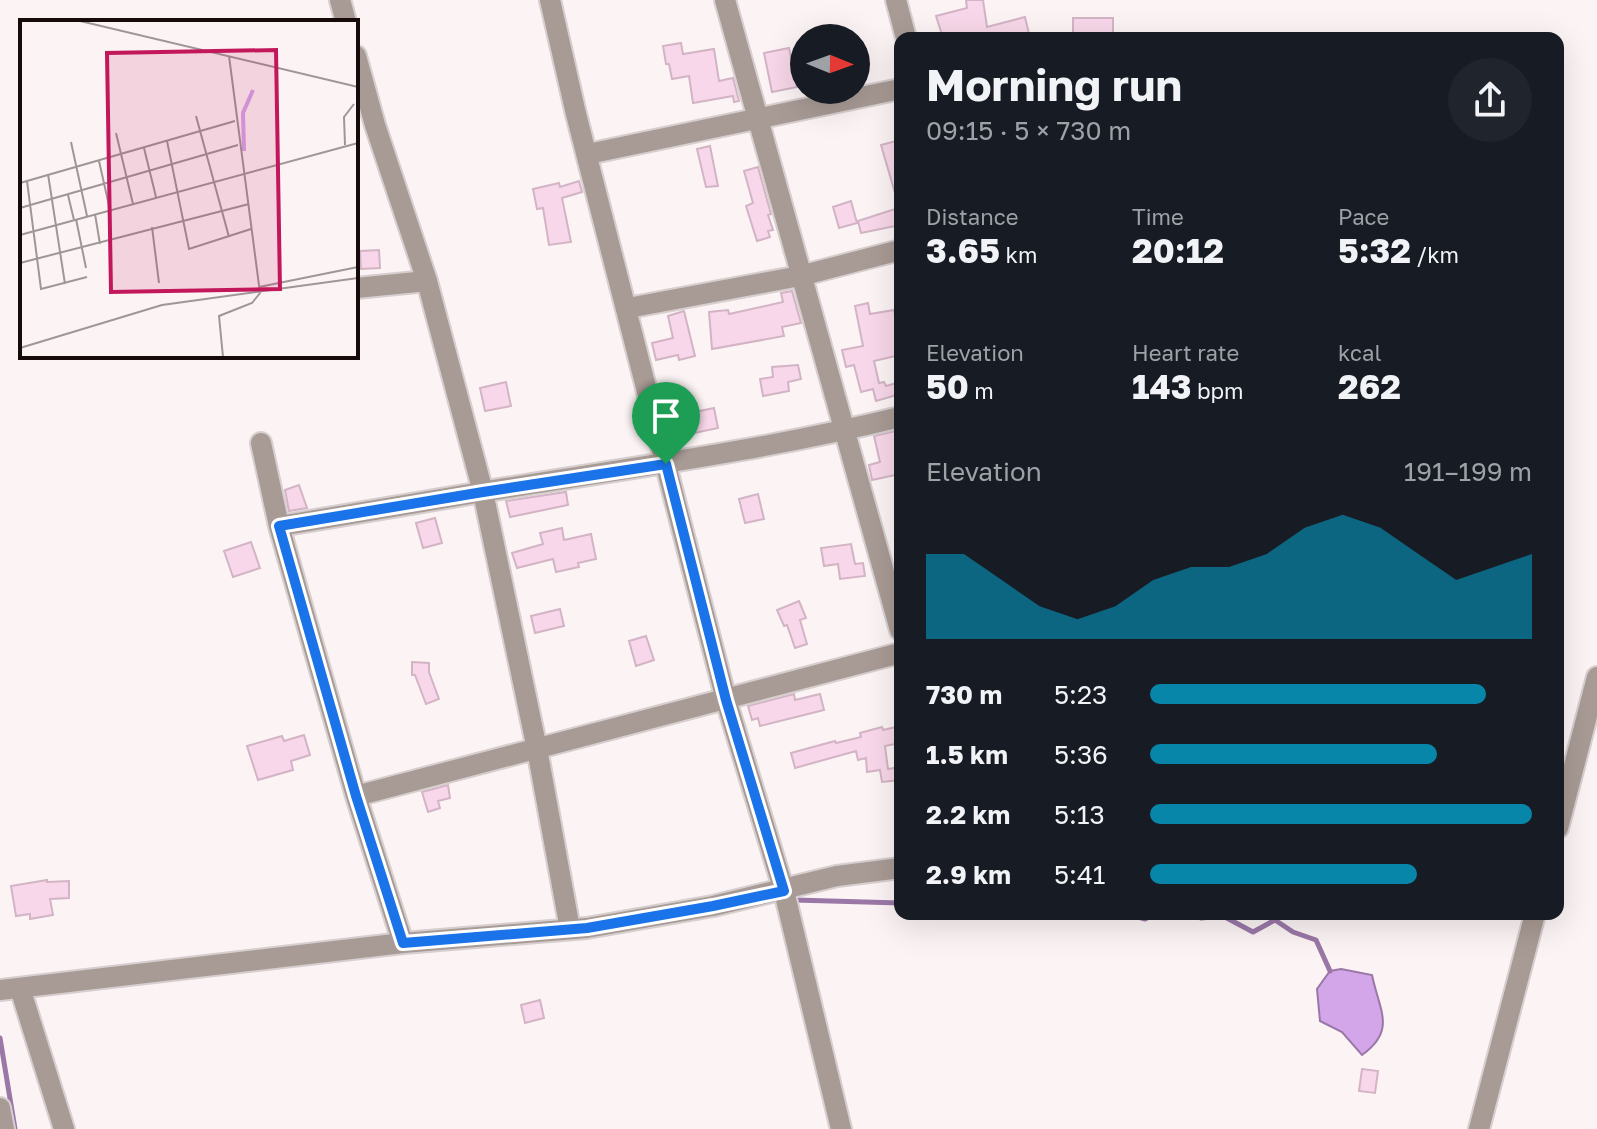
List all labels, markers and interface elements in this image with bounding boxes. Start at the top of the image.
inset map [20,20,358,358]
north arrow [790,24,870,104]
map controls [790,24,870,104]
text: Morning run [926,58,1182,111]
button: share [1448,58,1532,142]
text: 09:15 · 5 × 730 m [926,115,1131,146]
text: Distance [926,203,1018,230]
text: Time [1132,203,1184,230]
text: Pace [1338,203,1389,230]
text: 3.65 [926,230,1000,270]
text: 20:12 [1132,230,1224,270]
text: 5:32 [1338,230,1411,270]
text: km [1000,241,1037,268]
text: /km [1411,241,1459,268]
text: Elevation [926,339,1024,366]
text: Heart rate [1132,339,1239,366]
text: kcal [1338,339,1381,366]
text: 50 [926,366,969,406]
text: 143 [1132,366,1192,406]
text: 262 [1338,366,1401,406]
text: m [969,377,994,404]
text: bpm [1192,377,1244,404]
pin [632,382,700,464]
icon: arrive [644,394,688,438]
text: Elevation [926,456,1042,487]
text: 191–199 m [1404,456,1532,487]
text: 730 m [926,679,1002,710]
text: 5:23 [1054,679,1107,710]
text: 1.5 km [926,739,1008,770]
text: 5:36 [1054,739,1108,770]
text: 2.2 km [926,799,1010,830]
text: 5:13 [1054,799,1105,830]
text: 2.9 km [926,859,1011,890]
text: 5:41 [1054,859,1105,890]

